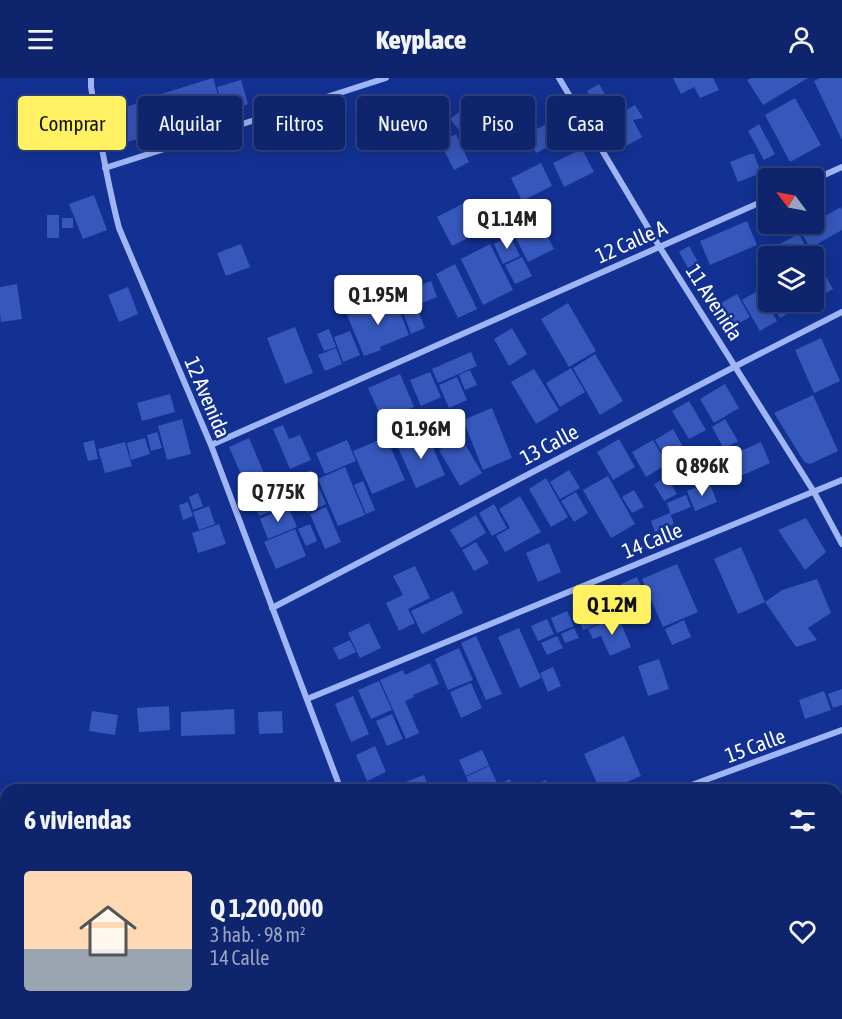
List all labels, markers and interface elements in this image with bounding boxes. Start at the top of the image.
icon: menu [24,23,57,56]
icon: person [785,23,818,56]
text: Keyplace [376,24,466,55]
chip: Comprar [18,96,126,150]
chip: Alquilar [138,96,242,150]
chip: Filtros [254,96,345,150]
chip: Nuevo [357,96,449,150]
chip: Piso [461,96,535,150]
chip: Casa [547,96,625,150]
north arrow [758,168,824,234]
map controls [758,168,824,312]
pin: Q 1.14M [452,199,562,250]
text: Q 1.14M [477,207,537,230]
street label: 12 Calle A [592,214,671,267]
button: layers [758,246,824,312]
street label: 11 Avenida [682,260,748,344]
pin: Q 1.95M [323,275,433,326]
text: Q 1.95M [348,283,408,306]
street label: 12 Avenida [180,353,236,441]
pin: Q 1.96M [366,409,476,460]
text: Q 1.96M [391,417,451,440]
street label: 13 Calle [516,419,582,469]
pin: Q 896K [653,446,751,497]
text: Q 896K [676,454,728,477]
pin: Q 775K [229,472,327,523]
text: Q 775K [252,480,304,503]
street label: 14 Calle [619,517,685,563]
pin: Q 1.2M [563,585,661,636]
text: Q 1.2M [587,593,637,616]
street label: 15 Calle [722,723,788,767]
icon: filters [786,804,819,837]
text: 6 viviendas [24,805,131,835]
text: Q 1,200,000 [210,893,324,923]
icon: home [72,895,144,967]
icon: heart [786,915,819,948]
text: 3 hab. · 98 m² [210,923,305,946]
text: 14 Calle [210,946,269,969]

